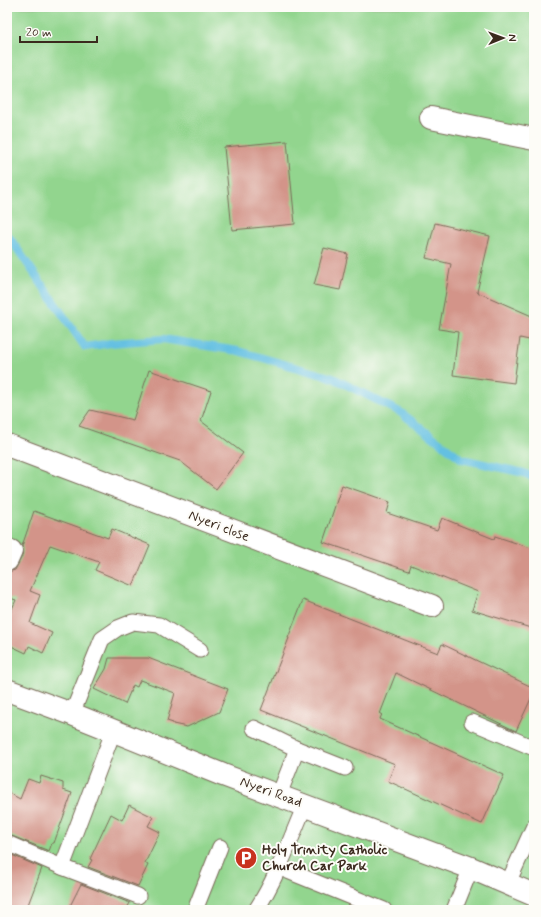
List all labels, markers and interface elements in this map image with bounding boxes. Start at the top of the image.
scale bar [20,18,97,44]
north arrow [483,18,523,58]
text: 20 m [26,25,52,41]
text: N [505,34,519,42]
street label: Nyeri close [186,506,252,546]
street label: Nyeri Road [237,772,305,812]
place label: Holy Trinity Catholic Church Car Park [262,841,388,875]
parking icon: Holy Trinity Catholic Church Car Park [233,845,259,871]

